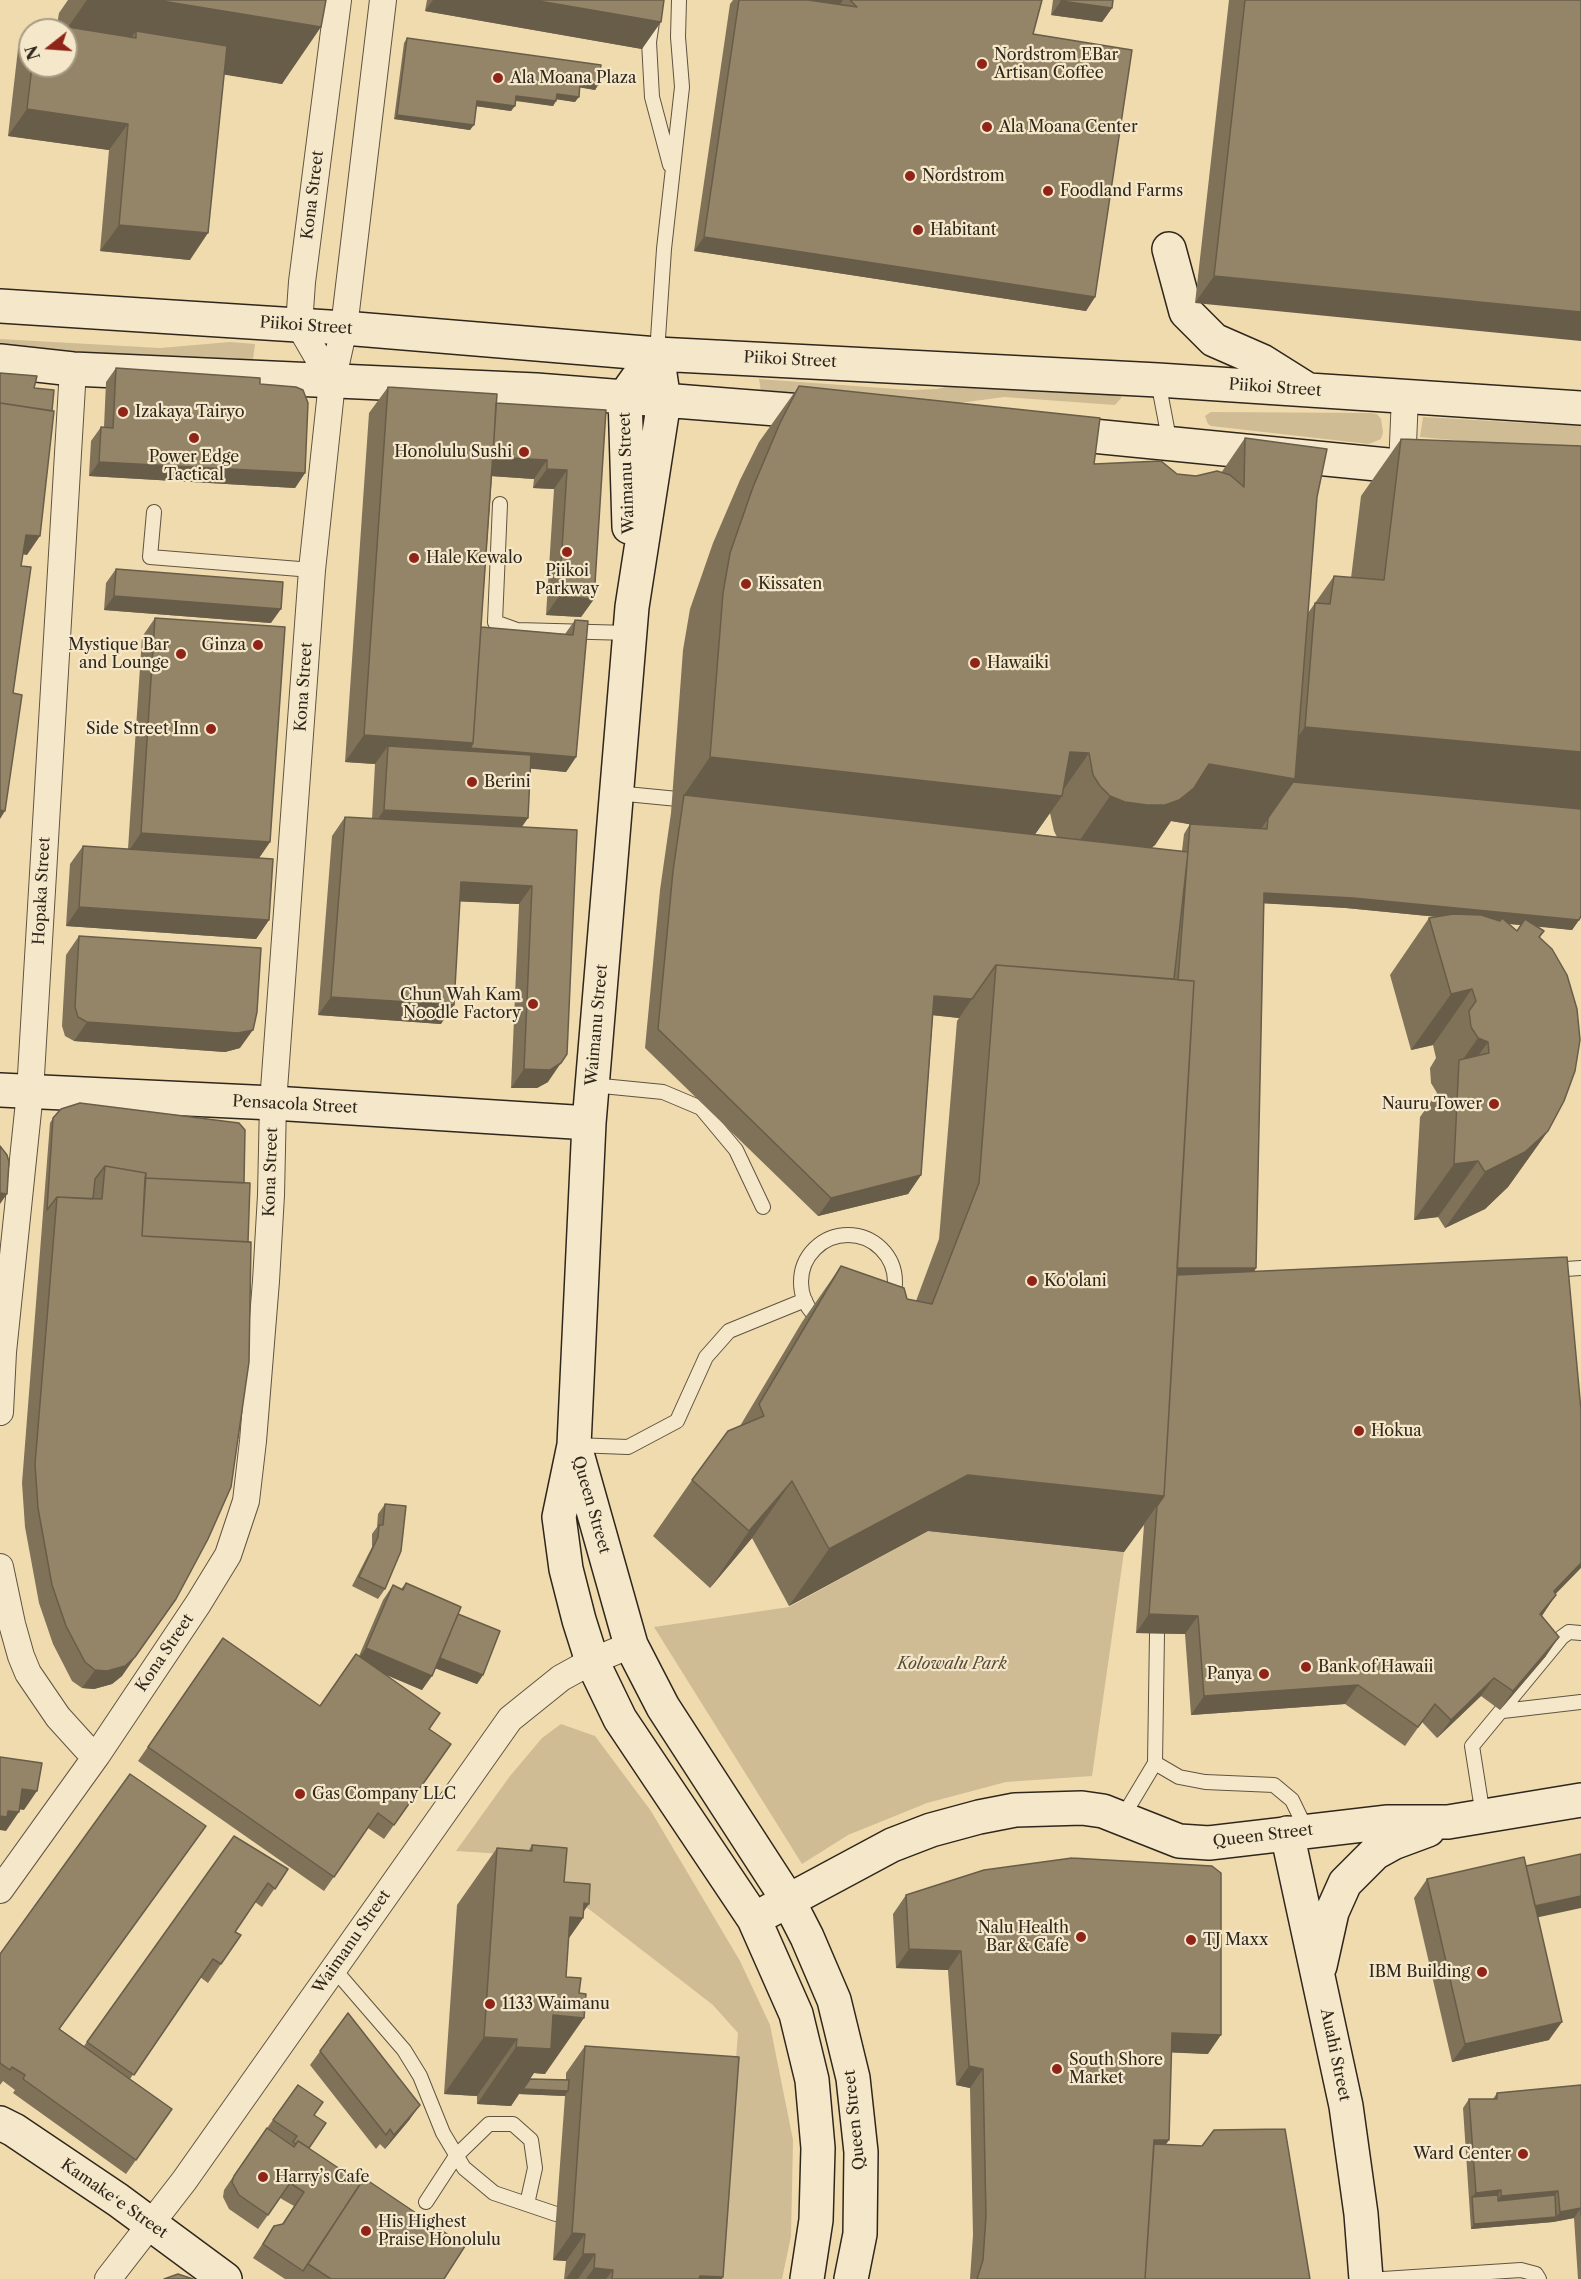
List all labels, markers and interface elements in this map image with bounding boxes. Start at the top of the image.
north arrow [18,18,78,78]
text: N [21,43,44,62]
place label: Nordstrom EBar Artisan Coffee [994,45,1118,83]
marker: Nordstrom EBar Artisan Coffee [975,57,989,71]
place label: Ala Moana Plaza [510,68,637,88]
marker: Ala Moana Plaza [491,71,505,85]
place label: Ala Moana Center [999,117,1138,137]
marker: Ala Moana Center [980,120,994,134]
street label: Kona Street [298,149,328,241]
place label: Nordstrom [922,166,1005,186]
marker: Nordstrom [903,169,917,183]
place label: Foodland Farms [1060,181,1183,201]
marker: Foodland Farms [1041,184,1055,198]
place label: Habitant [930,220,996,240]
marker: Habitant [911,223,925,237]
street label: Piikoi Street [259,313,353,339]
street label: Piikoi Street [743,348,837,372]
street label: Piikoi Street [1228,375,1322,401]
place label: Izakaya Tairyo [135,402,245,422]
marker: Izakaya Tairyo [116,405,130,419]
street label: Waimanu Street [615,412,639,534]
marker: Power Edge Tactical [187,431,201,445]
place label: Honolulu Sushi [394,442,512,462]
marker: Honolulu Sushi [517,445,531,459]
place label: Power Edge Tactical [149,447,239,485]
marker: Piikoi Parkway [560,545,574,559]
place label: Hale Kewalo [426,548,523,568]
marker: Hale Kewalo [407,551,421,565]
place label: Piikoi Parkway [535,561,599,599]
place label: Kissaten [758,574,822,594]
marker: Kissaten [739,577,753,591]
place label: Mystique Bar and Lounge [68,635,169,673]
place label: Ginza [202,635,246,655]
marker: Ginza [251,638,265,652]
street label: Kona Street [291,642,317,732]
marker: Mystique Bar and Lounge [174,647,188,661]
place label: Hawaiki [987,653,1049,673]
marker: Hawaiki [968,656,982,670]
place label: Side Street Inn [86,719,199,739]
marker: Side Street Inn [204,722,218,736]
place label: Berini [484,772,531,792]
marker: Berini [465,775,479,789]
street label: Hopaka Street [30,836,54,946]
street label: Waimanu Street [582,963,612,1087]
place label: Chun Wah Kam Noodle Factory [400,985,521,1023]
marker: Chun Wah Kam Noodle Factory [526,997,540,1011]
street label: Pensacola Street [232,1092,358,1118]
place label: Nauru Tower [1382,1094,1482,1114]
marker: Nauru Tower [1487,1097,1501,1111]
street label: Kona Street [260,1127,282,1217]
place label: Ko'olani [1044,1271,1107,1291]
marker: Ko'olani [1025,1274,1039,1288]
place label: Hokua [1371,1421,1422,1441]
marker: Hokua [1352,1424,1366,1438]
street label: Queen Street [568,1454,614,1556]
street label: Kona Street [132,1610,198,1696]
park label: Kolowalu Park [897,1654,1007,1674]
place label: Bank of Hawaii [1318,1657,1433,1677]
marker: Bank of Hawaii [1299,1660,1313,1674]
place label: Panya [1207,1664,1252,1684]
marker: Panya [1257,1667,1271,1681]
place label: Gas Company LLC [312,1784,456,1804]
marker: Gas Company LLC [293,1787,307,1801]
street label: Queen Street [1212,1820,1314,1852]
street label: Waimanu Street [309,1886,395,1998]
place label: Nalu Health Bar & Cafe [978,1918,1069,1956]
marker: Nalu Health Bar & Cafe [1074,1930,1088,1944]
place label: TJ Maxx [1203,1930,1268,1950]
marker: TJ Maxx [1184,1933,1198,1947]
place label: IBM Building [1369,1962,1470,1982]
marker: IBM Building [1475,1965,1489,1979]
place label: 1133 Waimanu [502,1994,610,2014]
marker: 1133 Waimanu [483,1997,497,2011]
street label: Auahi Street [1316,2007,1354,2103]
place label: South Shore Market [1069,2050,1163,2088]
marker: South Shore Market [1050,2062,1064,2076]
street label: Queen Street [840,2069,870,2171]
place label: Ward Center [1413,2144,1511,2164]
marker: Ward Center [1516,2147,1530,2161]
street label: Kamakeʻe Street [57,2155,171,2243]
place label: Harry’s Cafe [275,2167,370,2187]
marker: Harry’s Cafe [256,2170,270,2184]
place label: His Highest Praise Honolulu [378,2212,501,2250]
marker: His Highest Praise Honolulu [359,2224,373,2238]

